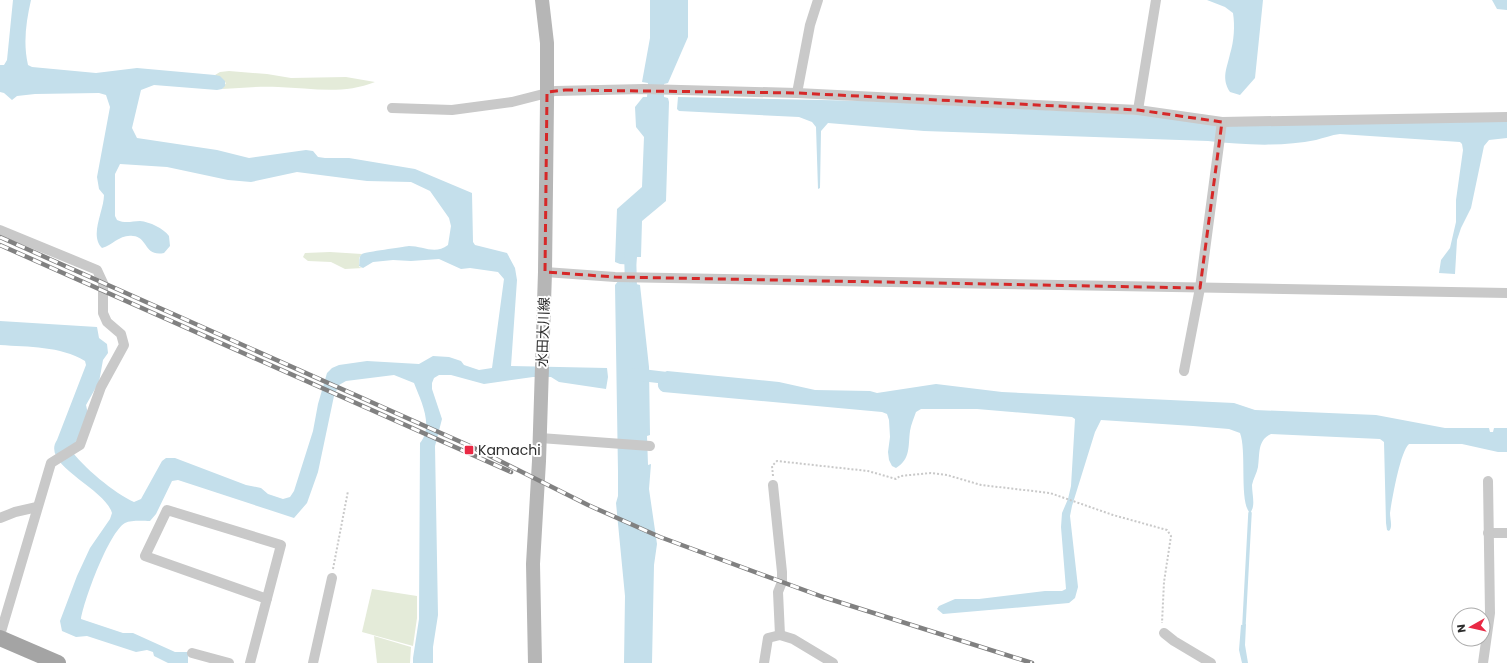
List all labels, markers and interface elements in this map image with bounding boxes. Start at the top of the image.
street label: 水田大川線 [532,297,554,367]
place label: Kamachi [478,440,541,460]
marker: Kamachi [463,444,475,456]
north arrow [1451,607,1491,647]
text: N [1453,623,1470,634]

